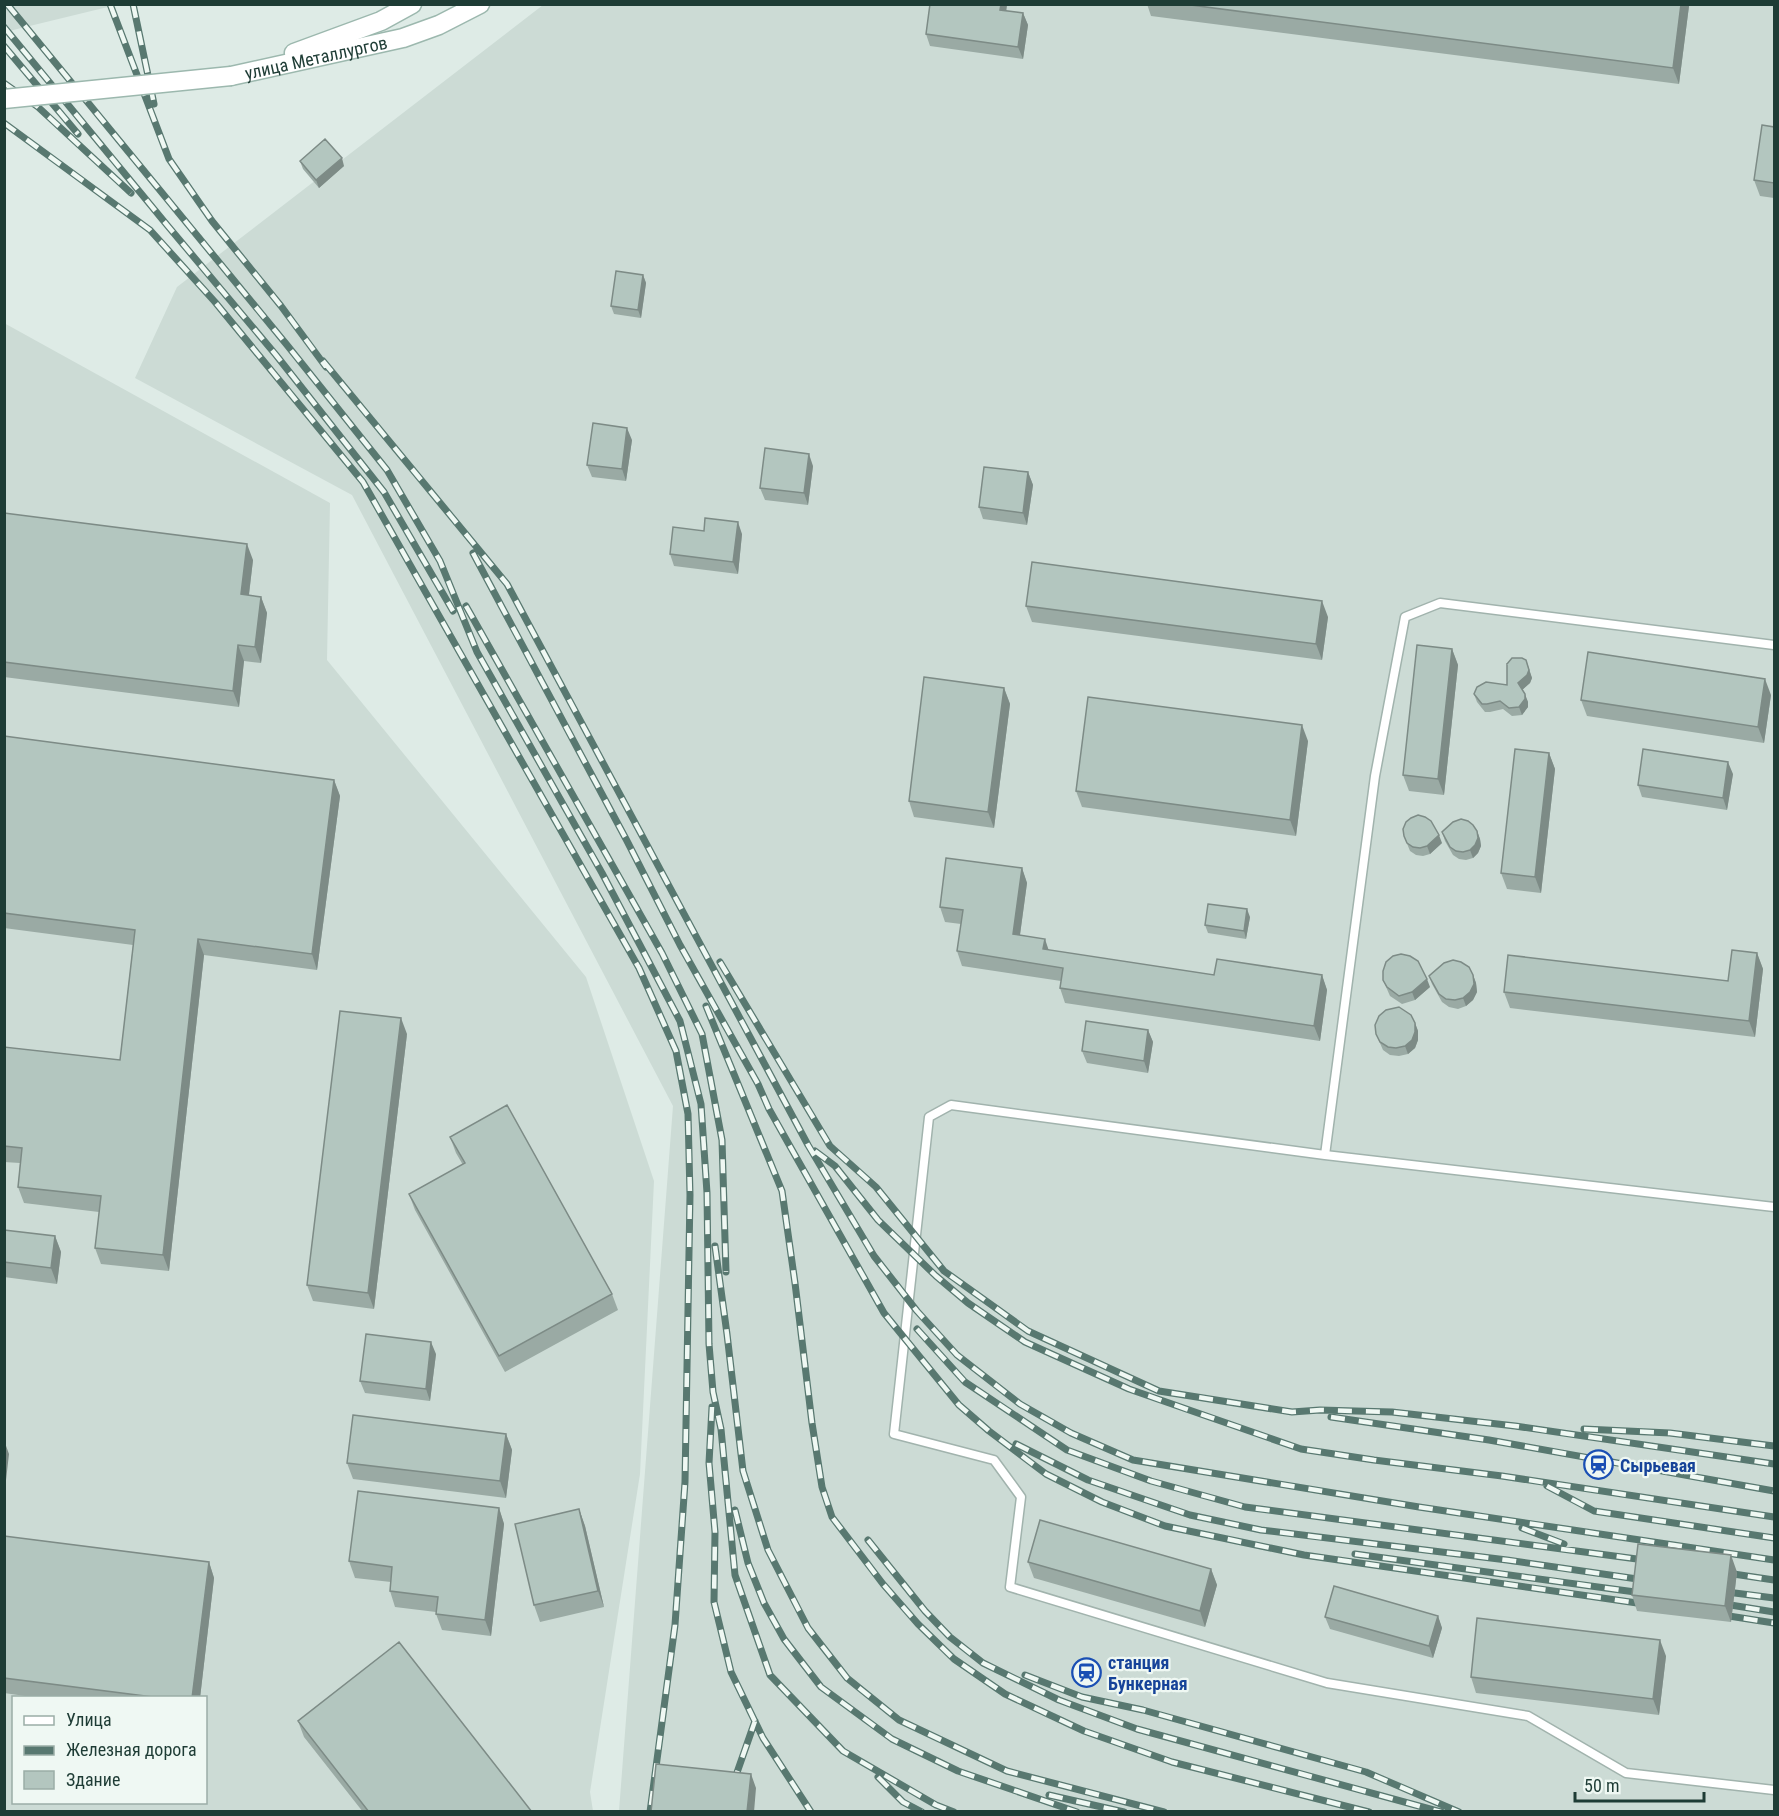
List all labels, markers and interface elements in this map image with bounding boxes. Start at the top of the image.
street label: улица Металлургов [243,31,389,83]
station icon: Сырьевая [1583,1449,1615,1481]
place label: Сырьевая [1620,1455,1696,1476]
place label: станция Бункерная [1108,1652,1188,1694]
station icon: станция Бункерная [1071,1656,1103,1688]
legend [12,1696,207,1804]
text: Улица [66,1709,112,1730]
text: Железная дорога [66,1739,197,1760]
scale bar [1575,1765,1704,1803]
text: Здание [66,1769,120,1790]
text: 50 m [1584,1775,1619,1796]

